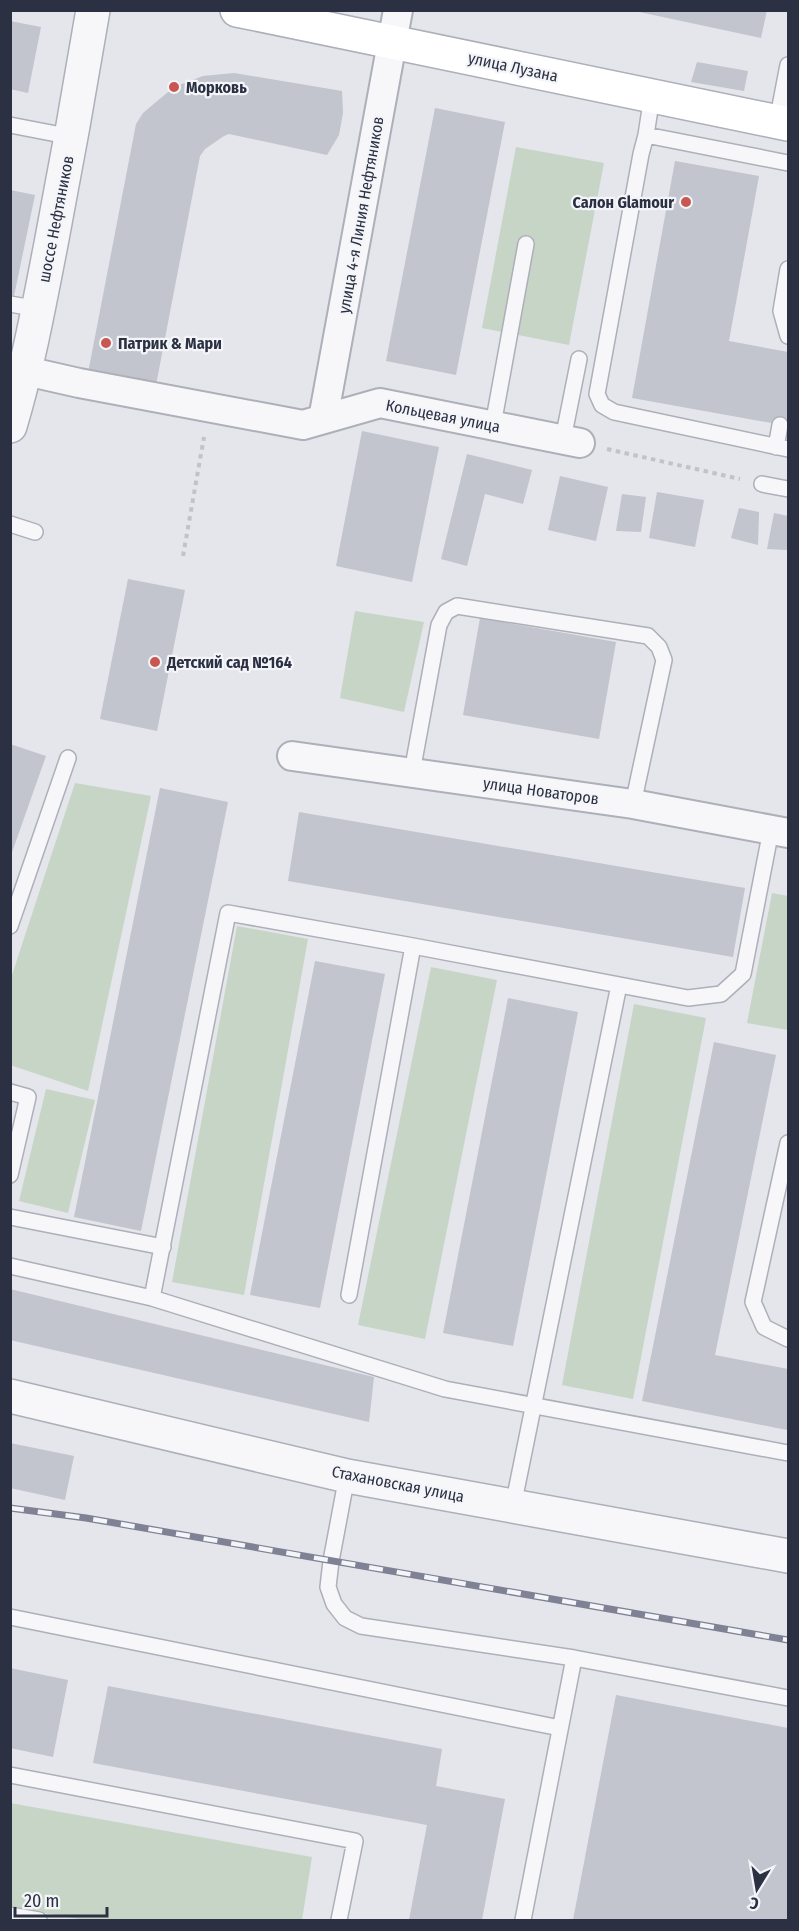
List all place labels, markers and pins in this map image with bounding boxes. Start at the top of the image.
place label: Морковь [186,78,247,97]
marker: Морковь [167,80,181,94]
place label: Салон Glamour [573,193,674,212]
marker: Салон Glamour [679,195,693,209]
place label: Патрик & Мари [118,334,222,353]
marker: Патрик & Мари [99,336,113,350]
place label: Детский сад №164 [166,653,292,672]
marker: Детский сад №164 [148,655,162,669]

